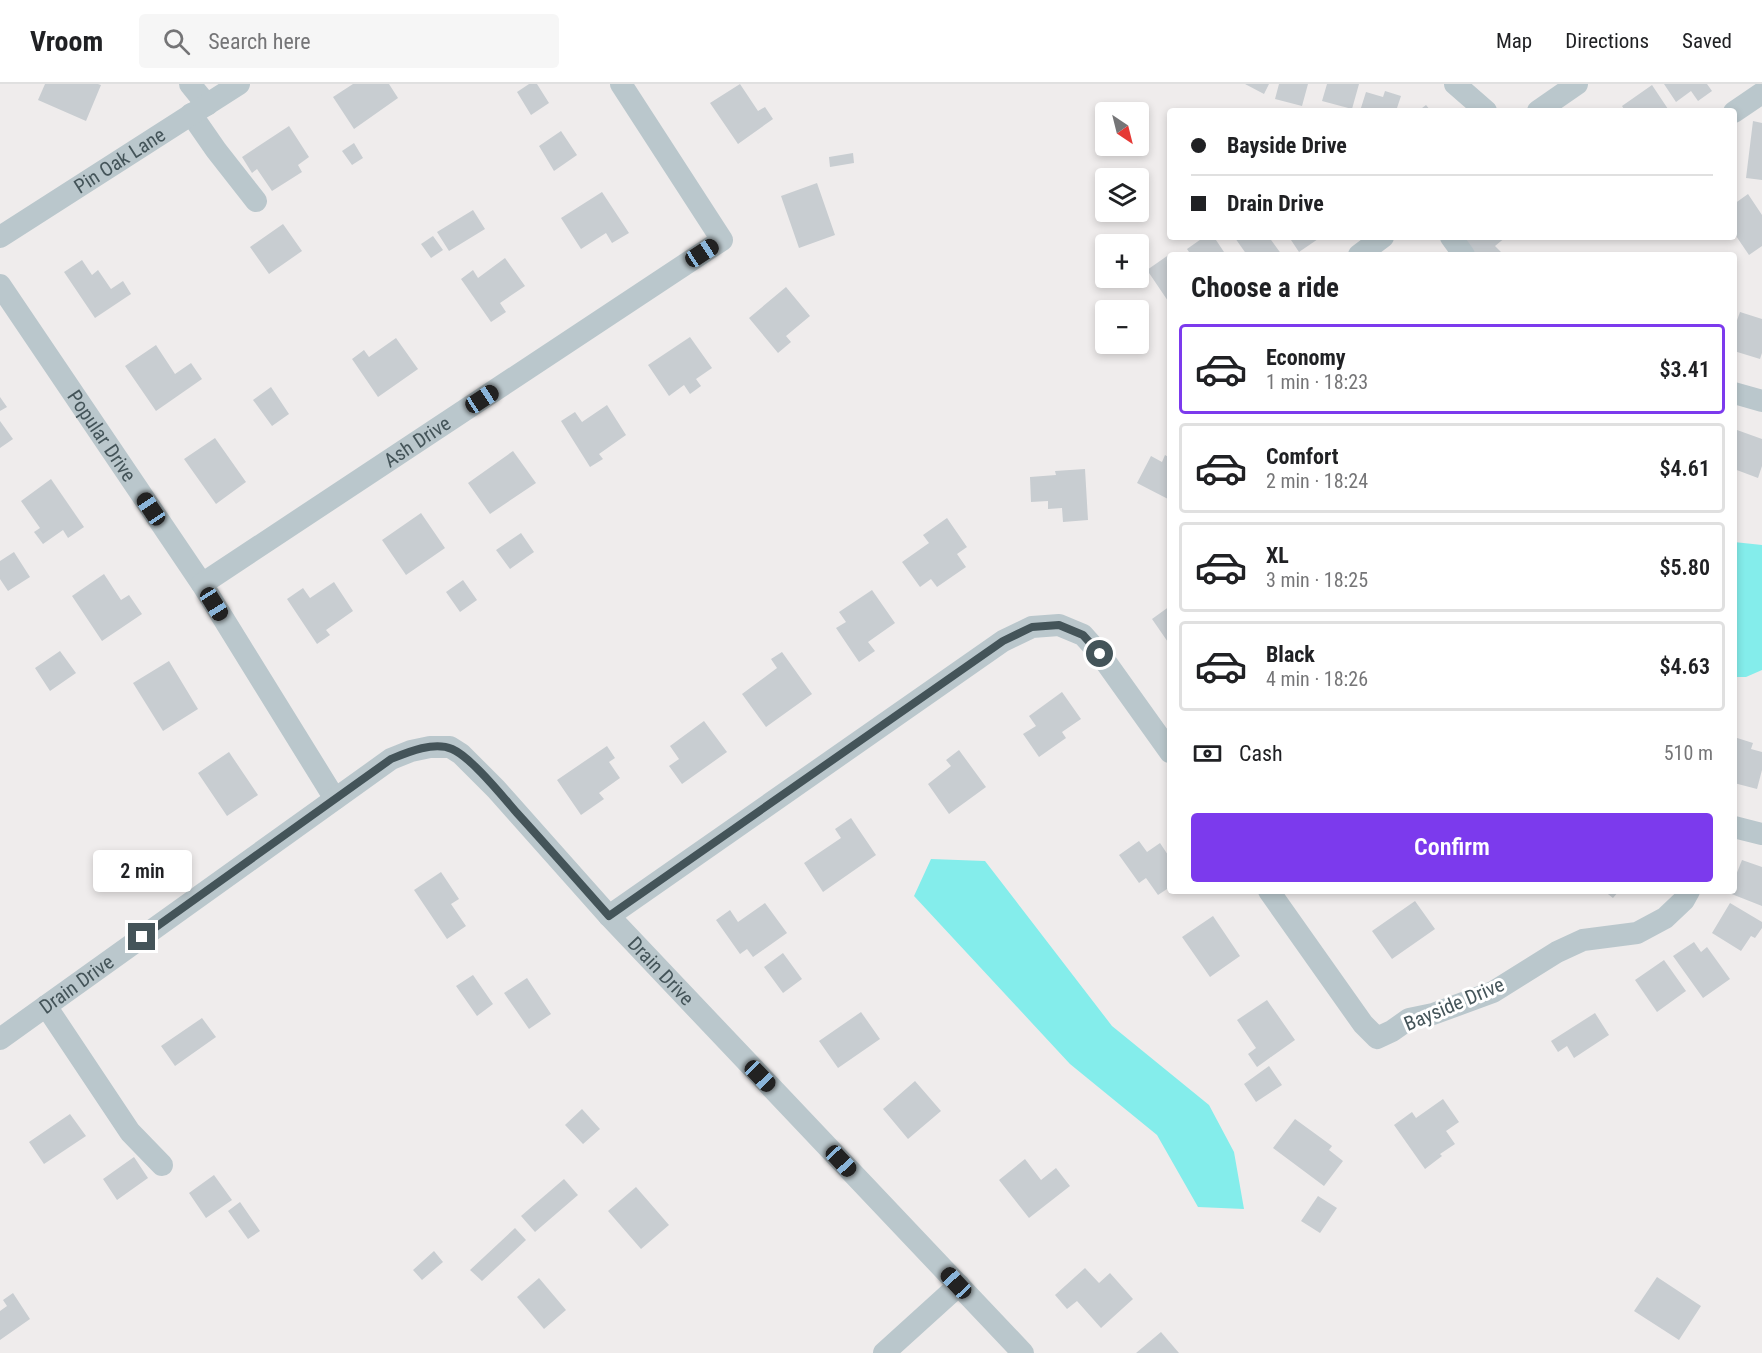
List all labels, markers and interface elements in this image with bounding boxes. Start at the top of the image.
search box [139,14,559,68]
text: Vroom [30,25,103,58]
icon: search [160,25,193,58]
text: Search here [208,29,311,54]
text: Map [1496,29,1532,53]
text: Directions [1565,29,1649,53]
text: Saved [1682,29,1732,53]
north arrow [1095,102,1149,156]
map controls [1095,102,1149,354]
street label: Pin Oak Lane [70,122,170,198]
text: Bayside Drive [1227,133,1347,158]
button: layers [1095,168,1149,222]
text: Drain Drive [1227,191,1324,216]
button: + [1095,234,1149,288]
car [682,236,722,270]
text: Choose a ride [1191,272,1339,304]
button: − [1095,300,1149,354]
icon: car [1194,342,1248,396]
text: Economy [1266,345,1346,370]
text: $3.41 [1659,357,1710,382]
text: 1 min · 18:23 [1266,370,1368,394]
car [462,382,502,416]
street label: Popular Drive [62,385,141,486]
street label: Ash Drive [379,411,455,472]
icon: car [1194,441,1248,495]
text: Comfort [1266,444,1339,469]
text: $4.61 [1659,456,1710,481]
text: 2 min · 18:24 [1266,469,1368,493]
car [133,489,169,529]
icon: car [1194,540,1248,594]
text: XL [1266,543,1289,568]
text: $5.80 [1659,555,1710,580]
text: 3 min · 18:25 [1266,568,1368,592]
car [197,584,231,624]
icon: car [1194,639,1248,693]
route start [1086,640,1113,667]
text: Black [1266,642,1315,667]
text: $4.63 [1659,654,1710,679]
text: 4 min · 18:26 [1266,667,1368,691]
icon: cash [1191,737,1224,770]
text: Cash [1239,741,1283,766]
text: 510 m [1664,741,1713,765]
button: Confirm [1191,813,1713,882]
callout: 2 min [92,850,192,892]
text: 2 min [120,859,165,883]
route end [128,923,155,950]
street label: Drain Drive [623,932,699,1010]
street label: Drain Drive [35,950,118,1019]
street label: Bayside Drive [1400,972,1508,1036]
car [741,1057,779,1095]
car [822,1142,860,1180]
car [937,1264,975,1302]

